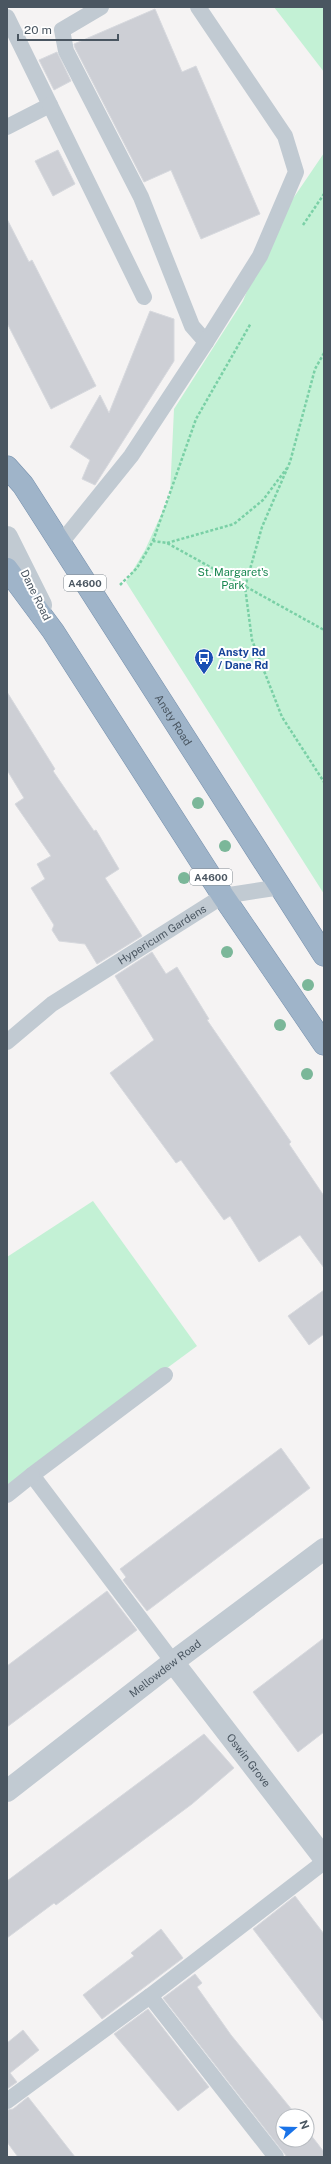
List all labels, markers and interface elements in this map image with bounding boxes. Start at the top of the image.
scale bar [18,16,118,42]
text: 20 m [24,23,52,37]
park label: St. Margaret's Park [198,566,269,591]
street label: Dane Road [19,568,53,622]
road number: A4600 [64,575,106,591]
place label: Ansty Rd / Dane Rd [218,646,268,671]
bus stop icon: Ansty Rd / Dane Rd [193,647,215,675]
street label: Ansty Road [153,692,194,748]
road number: A4600 [190,869,232,885]
street label: Hypericum Gardens [116,902,209,967]
street label: Mellowdew Road [127,1637,203,1700]
street label: Oswin Grove [224,1731,273,1789]
north arrow [275,2108,315,2148]
text: N [297,2118,312,2131]

